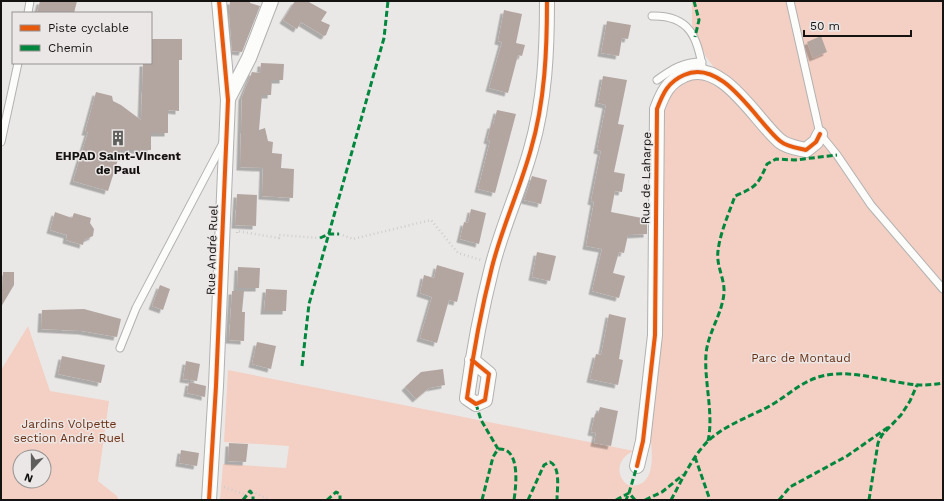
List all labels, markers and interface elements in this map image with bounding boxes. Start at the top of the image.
legend [12,12,152,64]
scale bar [804,12,911,38]
text: 50 m [810,19,840,33]
text: Piste cyclable [48,21,129,35]
text: Chemin [48,41,93,55]
building icon: EHPAD Saint-Vincent de Paul [109,129,127,147]
street label: Rue de Laharpe [638,132,654,224]
place label: EHPAD Saint-Vincent de Paul [55,149,182,177]
street label: Rue André Ruel [203,204,221,295]
park label: Parc de Montaud [751,351,851,365]
park label: Jardins Volpette section André Ruel [14,417,125,445]
north arrow [12,449,52,489]
text: N [22,470,35,485]

